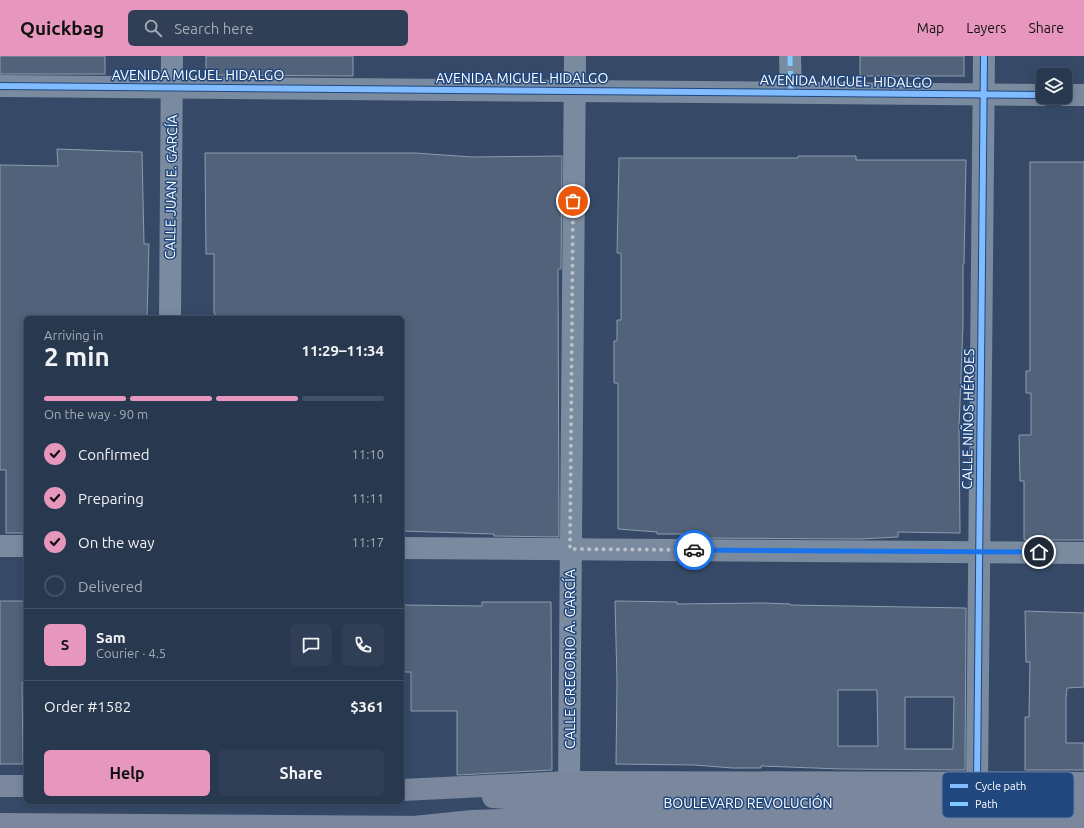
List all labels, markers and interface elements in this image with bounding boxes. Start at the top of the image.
search box [128,10,408,46]
text: Quickbag [20,17,104,39]
icon: search [142,17,164,39]
text: Search here [174,20,254,37]
text: Map [917,20,944,36]
text: Layers [966,20,1006,36]
text: Share [1028,20,1064,36]
street label: AVENIDA MIGUEL HIDALGO [112,67,284,83]
map controls [1036,68,1072,104]
button: layers [1036,68,1072,104]
street label: AVENIDA MIGUEL HIDALGO [436,70,608,86]
street label: AVENIDA MIGUEL HIDALGO [760,71,933,91]
street label: CALLE JUAN E. GARCÍA [161,114,180,260]
pin [556,184,590,218]
icon: bag [562,190,584,212]
text: Arriving in [44,328,103,342]
text: 2 min [44,342,110,371]
text: 11:29–11:34 [301,342,384,359]
street label: CALLE NIÑOS HÉROES [958,349,977,489]
text: On the way · 90 m [44,407,148,421]
icon: check [44,443,66,465]
text: Confirmed [78,446,150,463]
text: 11:10 [351,447,384,461]
icon: check [44,487,66,509]
text: Preparing [78,490,144,507]
text: 11:11 [351,491,384,505]
courier [674,530,714,570]
icon: check [44,531,66,553]
text: On the way [78,534,154,551]
text: 11:17 [351,535,384,549]
pin [1022,535,1056,569]
icon: car [683,539,705,561]
icon: home [1028,541,1050,563]
street label: CALLE GREGORIO A. GARCÍA [561,569,578,749]
text: Delivered [78,578,143,595]
button: chat [290,624,332,666]
button: phone [342,624,384,666]
text: Sam [96,629,126,646]
text: S [61,636,69,653]
text: Courier · 4.5 [96,646,166,660]
text: Order #1582 [44,698,131,715]
text: $361 [350,698,384,715]
button: Help [44,750,210,796]
button: Share [218,750,384,796]
legend [942,772,1074,818]
text: Cycle path [975,780,1026,792]
street label: BOULEVARD REVOLUCIÓN [663,794,833,811]
text: Path [975,798,998,810]

